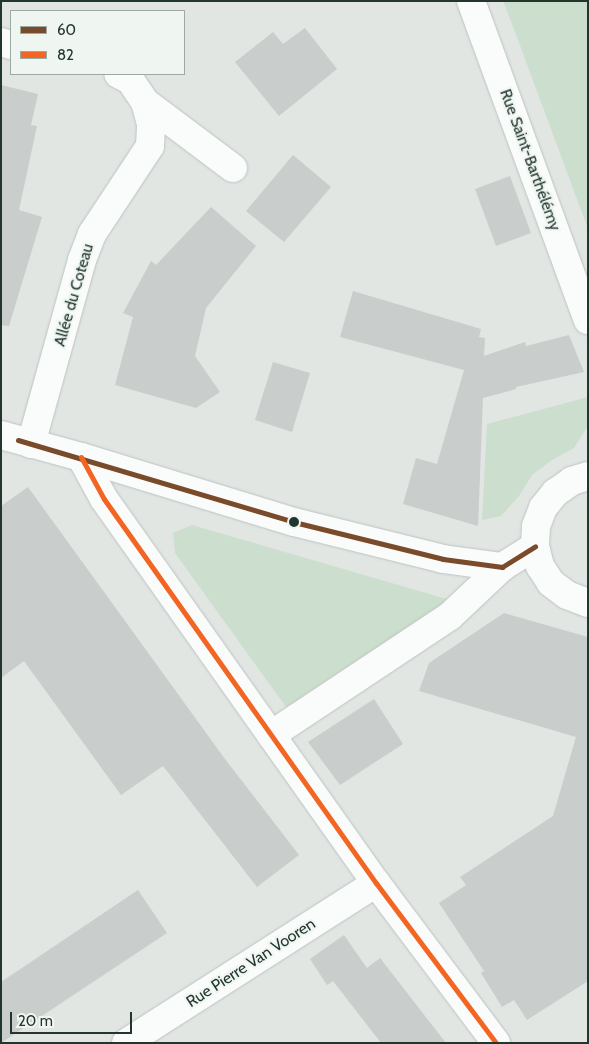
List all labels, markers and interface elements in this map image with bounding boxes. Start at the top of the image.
legend [10,10,185,75]
text: 60 [57,21,76,39]
text: 82 [57,46,74,64]
street label: Rue Saint-Barthélémy [495,87,565,233]
street label: Allée du Coteau [50,241,98,349]
unlabelled marker [289,517,299,527]
street label: Rue Pierre Van Vooren [183,914,319,1012]
scale bar [12,1002,135,1034]
text: 20 m [18,1012,53,1030]

